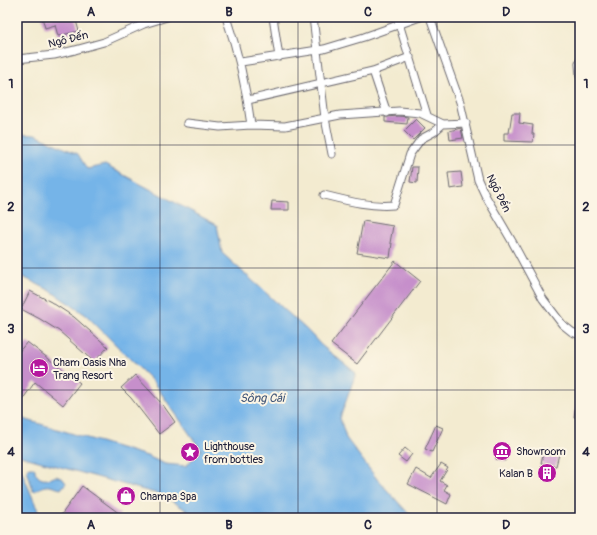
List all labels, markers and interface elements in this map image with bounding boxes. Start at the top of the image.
text: A [87,4,96,20]
text: B [225,4,233,20]
text: C [364,4,372,20]
text: D [502,4,510,20]
street label: Ngô Đến [47,28,89,51]
text: 1 [8,76,14,92]
text: 1 [583,76,589,92]
street label: Ngô Đến [483,172,514,214]
text: 2 [7,199,15,215]
text: 2 [582,199,590,215]
text: 3 [7,321,15,337]
text: 3 [582,321,590,337]
place label: Cham Oasis Nha Trang Resort [53,356,126,382]
hotel icon: Cham Oasis Nha Trang Resort [28,357,50,379]
water label: Sông Cái [240,391,286,406]
place label: Lighthouse from bottles [204,440,263,466]
museum icon: Showroom [491,440,513,462]
place icon: Lighthouse from bottles [179,441,201,463]
text: 4 [7,444,15,460]
text: 4 [582,444,590,460]
place label: Showroom [516,445,566,458]
building icon: Kalan B [536,462,558,484]
place label: Kalan B [499,467,533,480]
shop icon: Champa Spa [115,485,137,507]
place label: Champa Spa [140,490,196,503]
text: A [87,517,96,533]
text: B [225,517,233,533]
text: C [364,517,372,533]
text: D [502,517,510,533]

